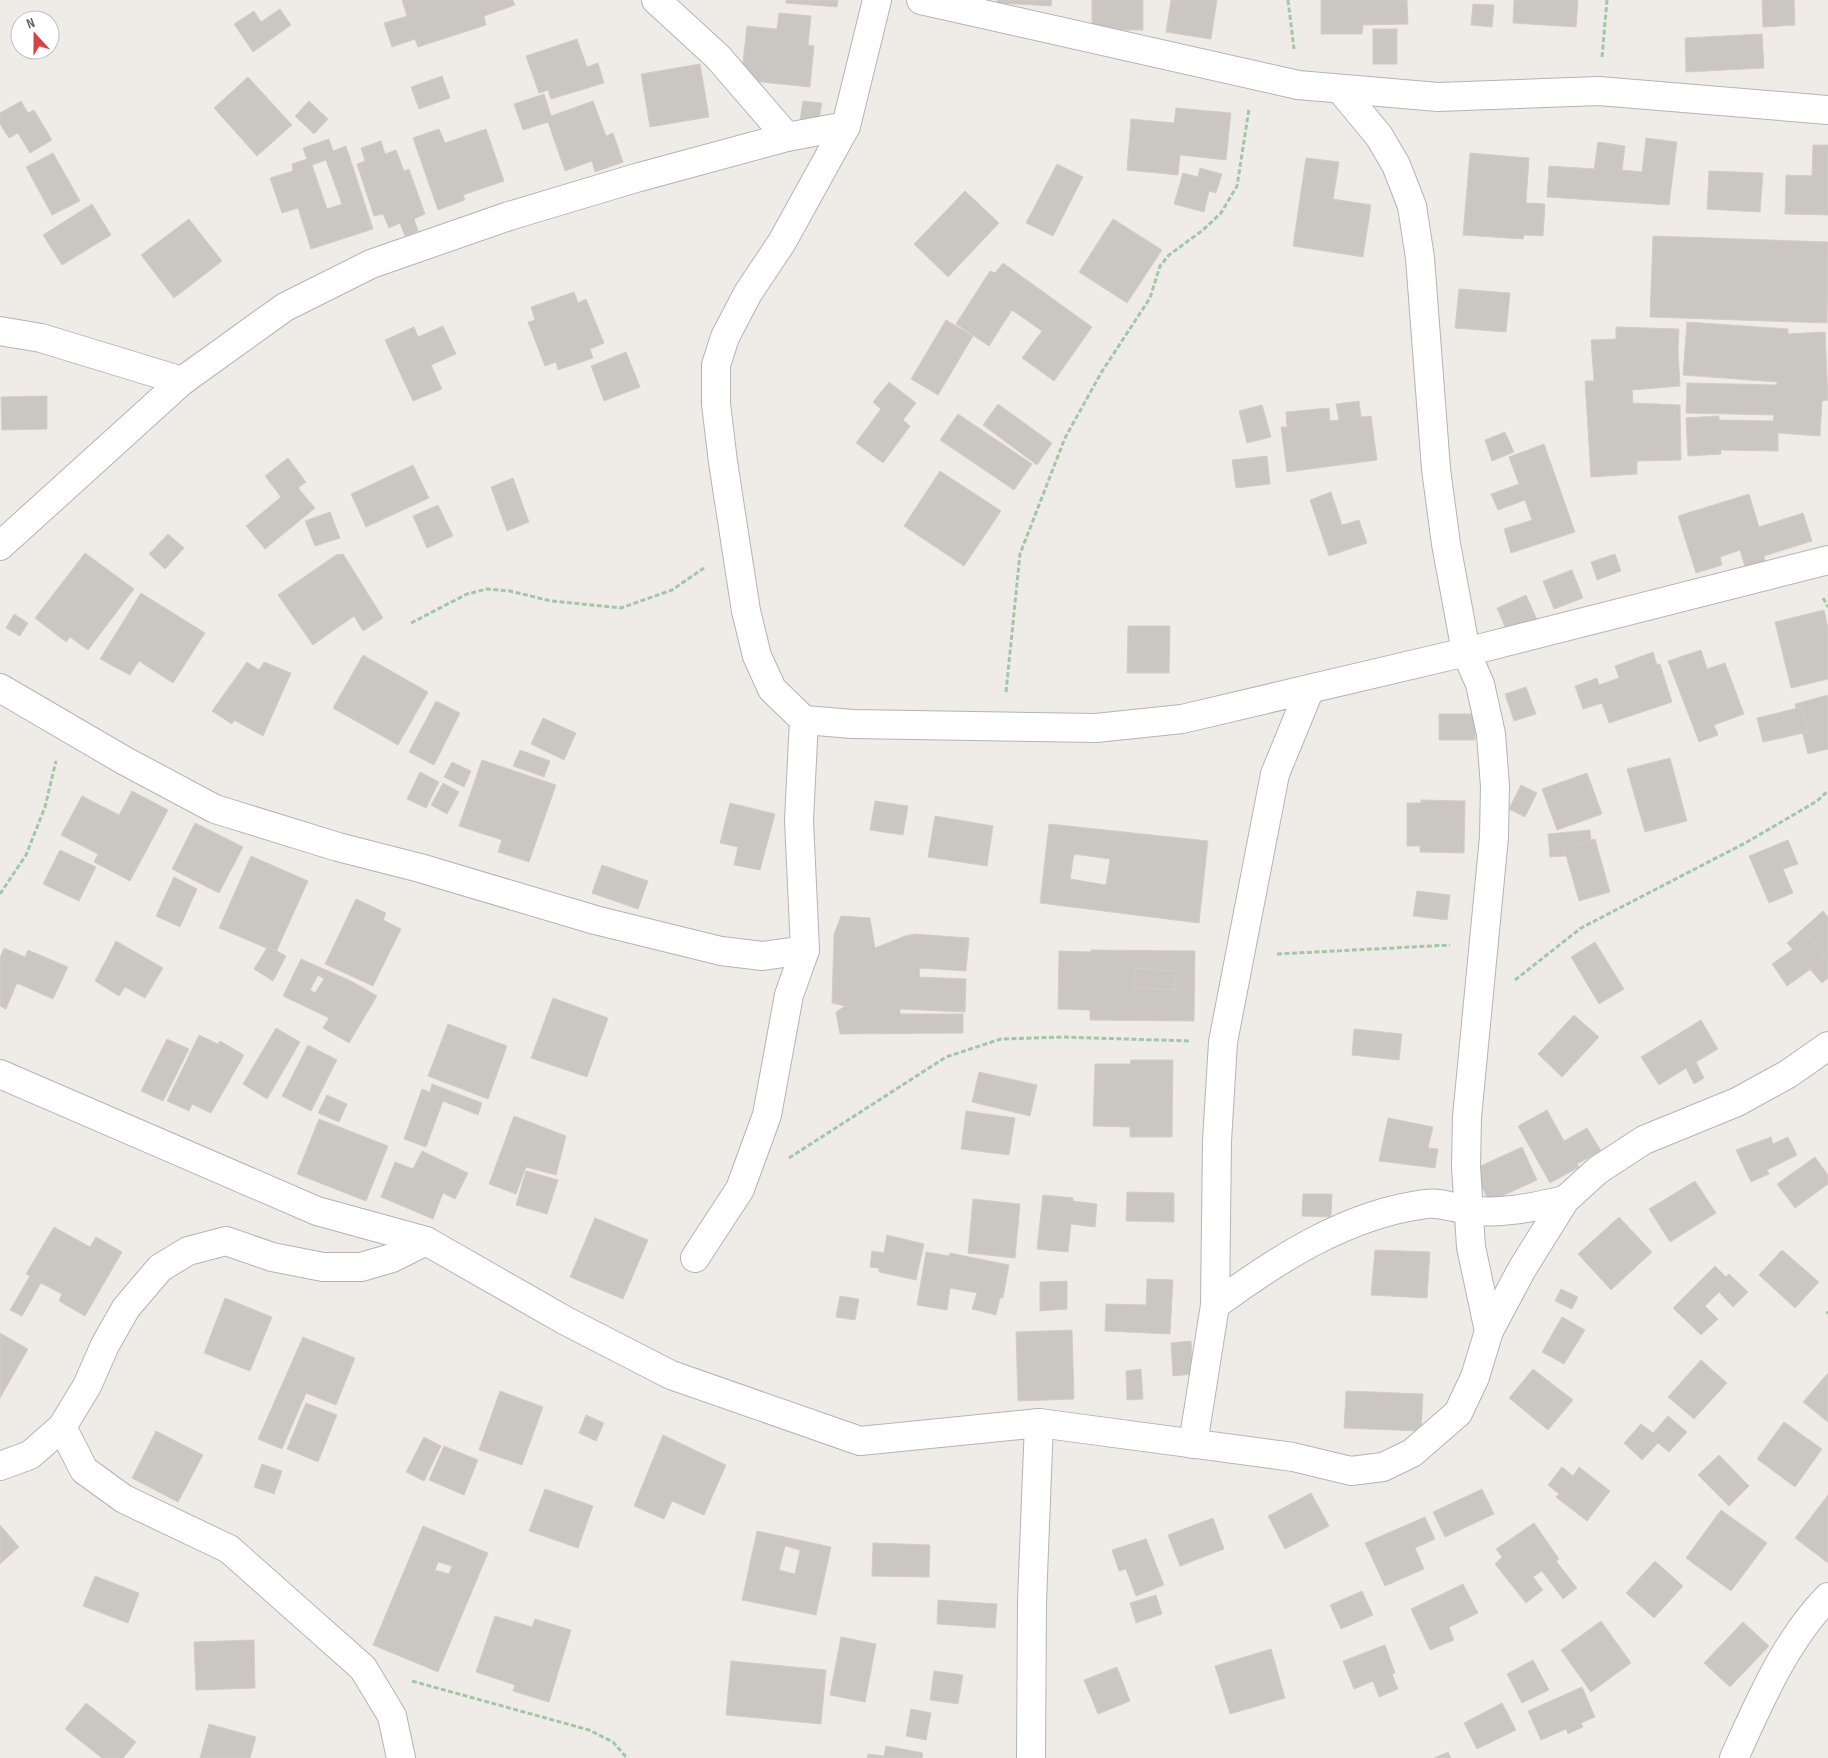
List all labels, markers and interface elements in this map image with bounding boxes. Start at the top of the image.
north arrow [10,10,60,60]
text: N [24,14,37,33]

